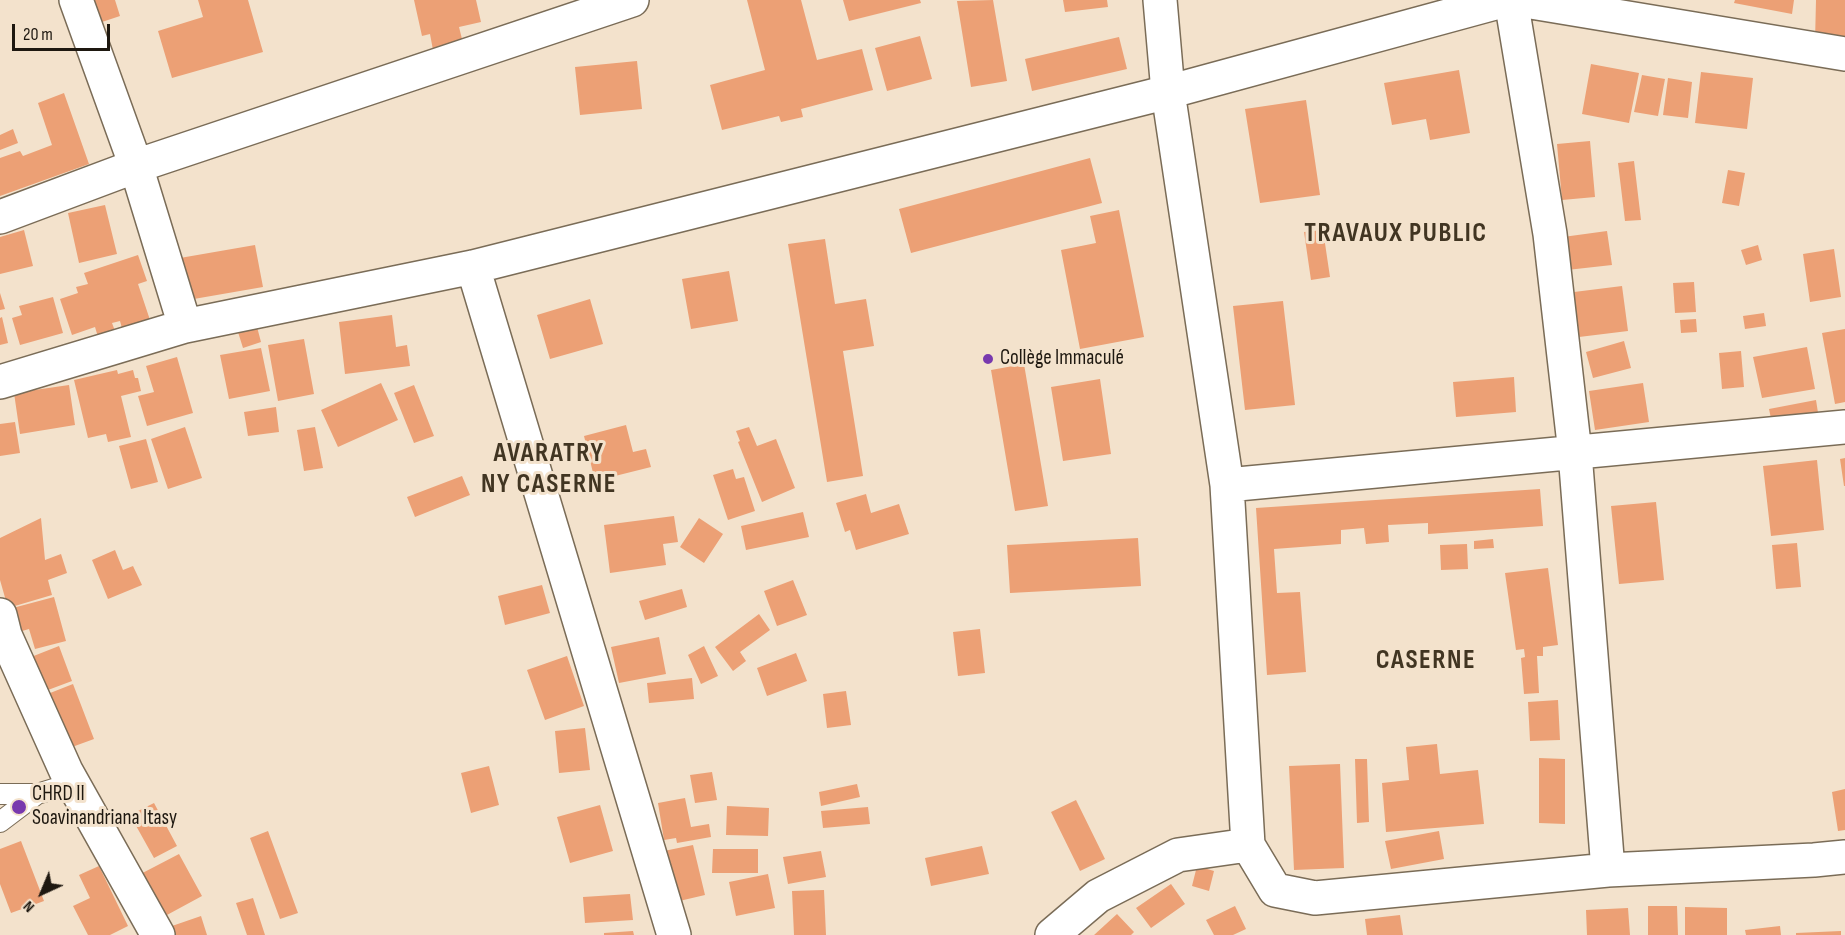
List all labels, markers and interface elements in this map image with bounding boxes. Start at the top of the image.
scale bar [15,12,112,50]
text: 20 m [23,24,53,45]
district label: TRAVAUX PUBLIC [1304,218,1488,250]
place label: Collège Immaculé [1000,346,1124,372]
marker: Collège Immaculé [981,352,995,366]
district label: AVARATRY NY CASERNE [481,438,617,501]
district label: CASERNE [1376,645,1476,677]
place label: CHRD II Soavinandriana Itasy [32,782,177,832]
marker: CHRD II Soavinandriana Itasy [10,798,28,816]
north arrow [12,863,72,923]
text: N [19,897,39,916]

